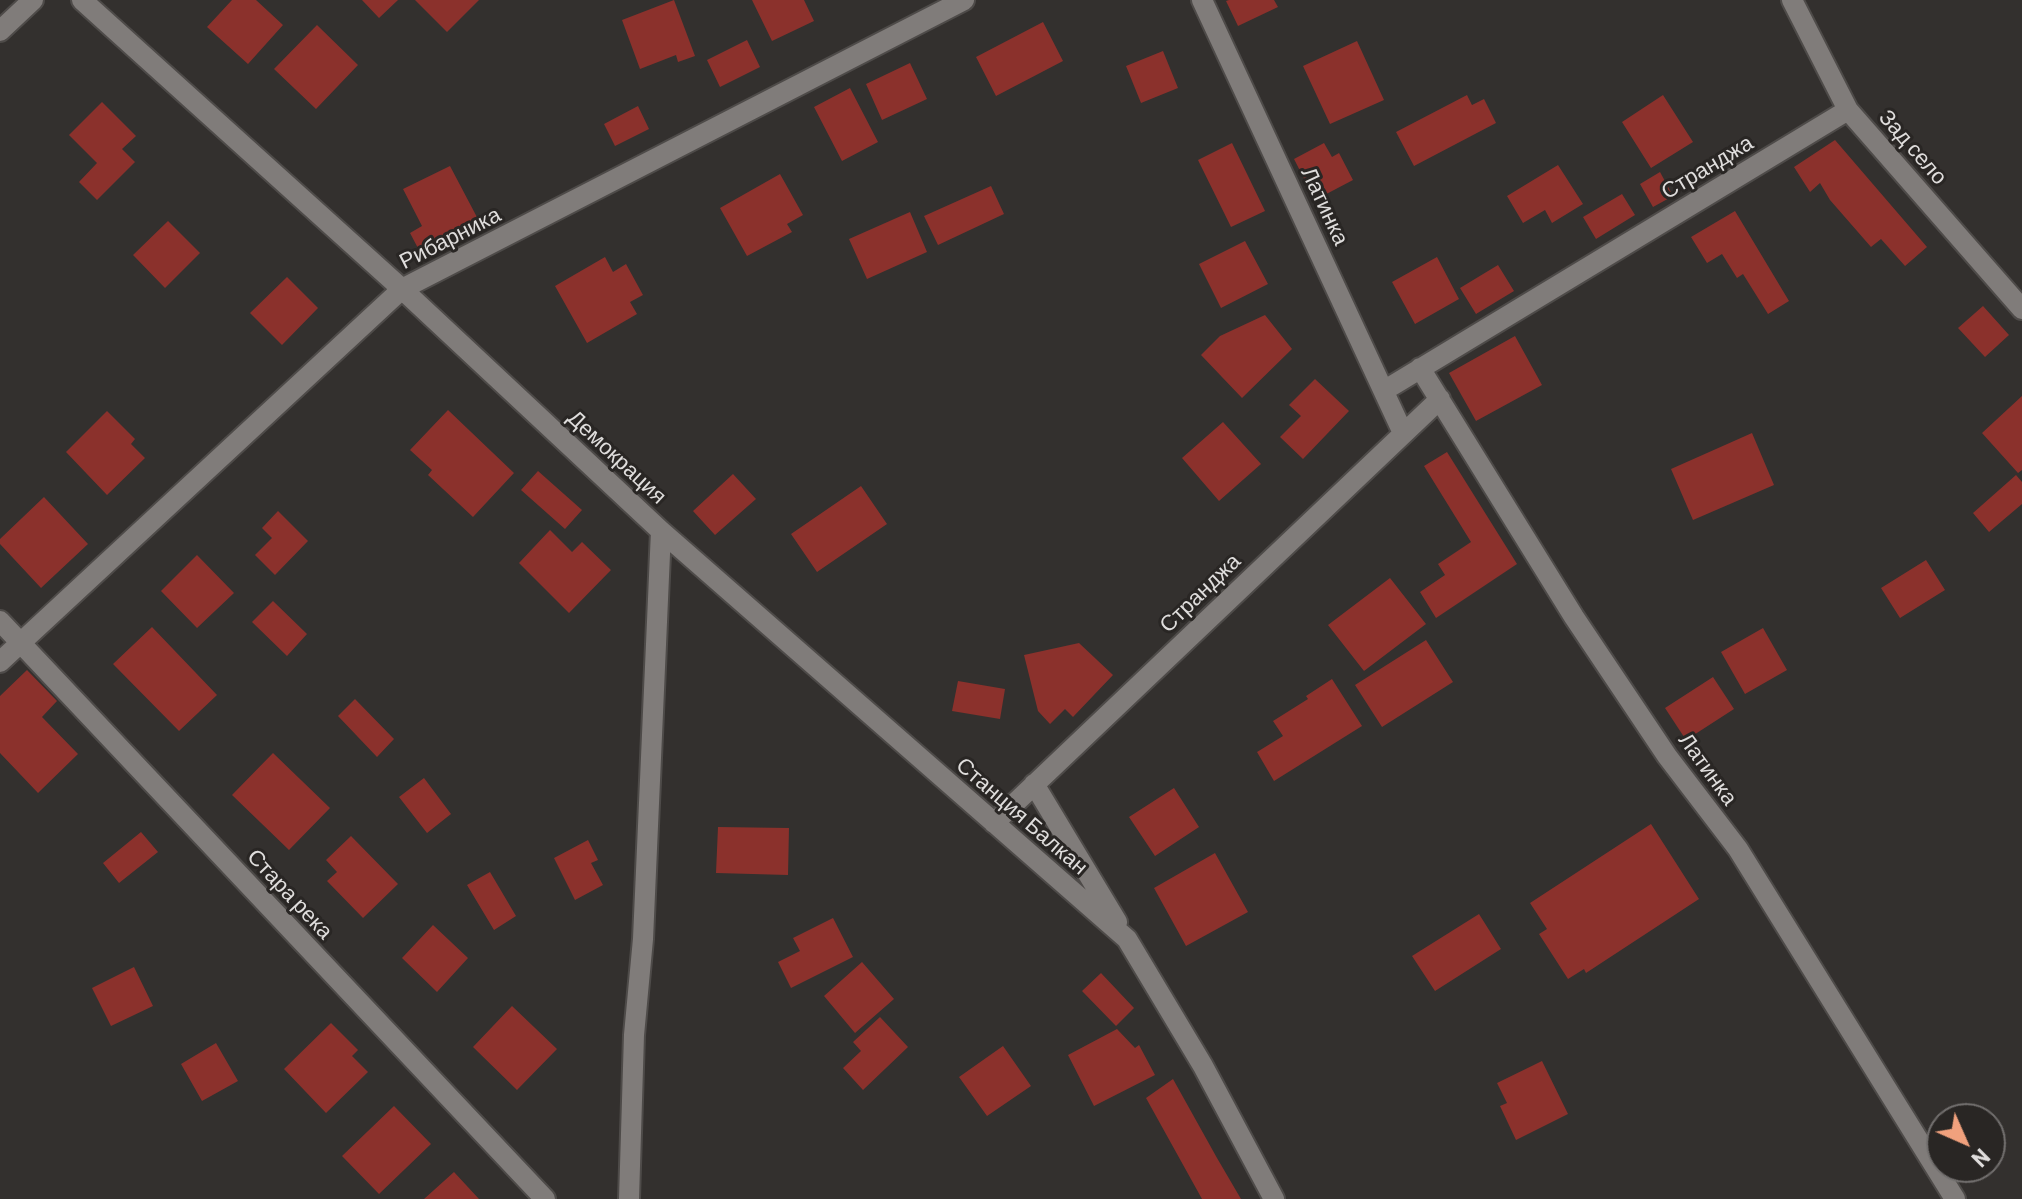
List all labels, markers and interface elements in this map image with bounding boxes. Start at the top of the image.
street label: Зад село [1873,104,1953,190]
street label: Странджа [1656,129,1758,205]
street label: Латинка [1295,163,1355,249]
street label: Рибарника [395,201,505,275]
street label: Демокрация [562,405,672,509]
street label: Странджа [1154,548,1246,638]
street label: Латинка [1673,728,1743,810]
street label: Станция Балкан [951,752,1093,880]
street label: Стара река [242,843,338,945]
north arrow [1926,1103,2006,1183]
text: N [1967,1144,1996,1173]

